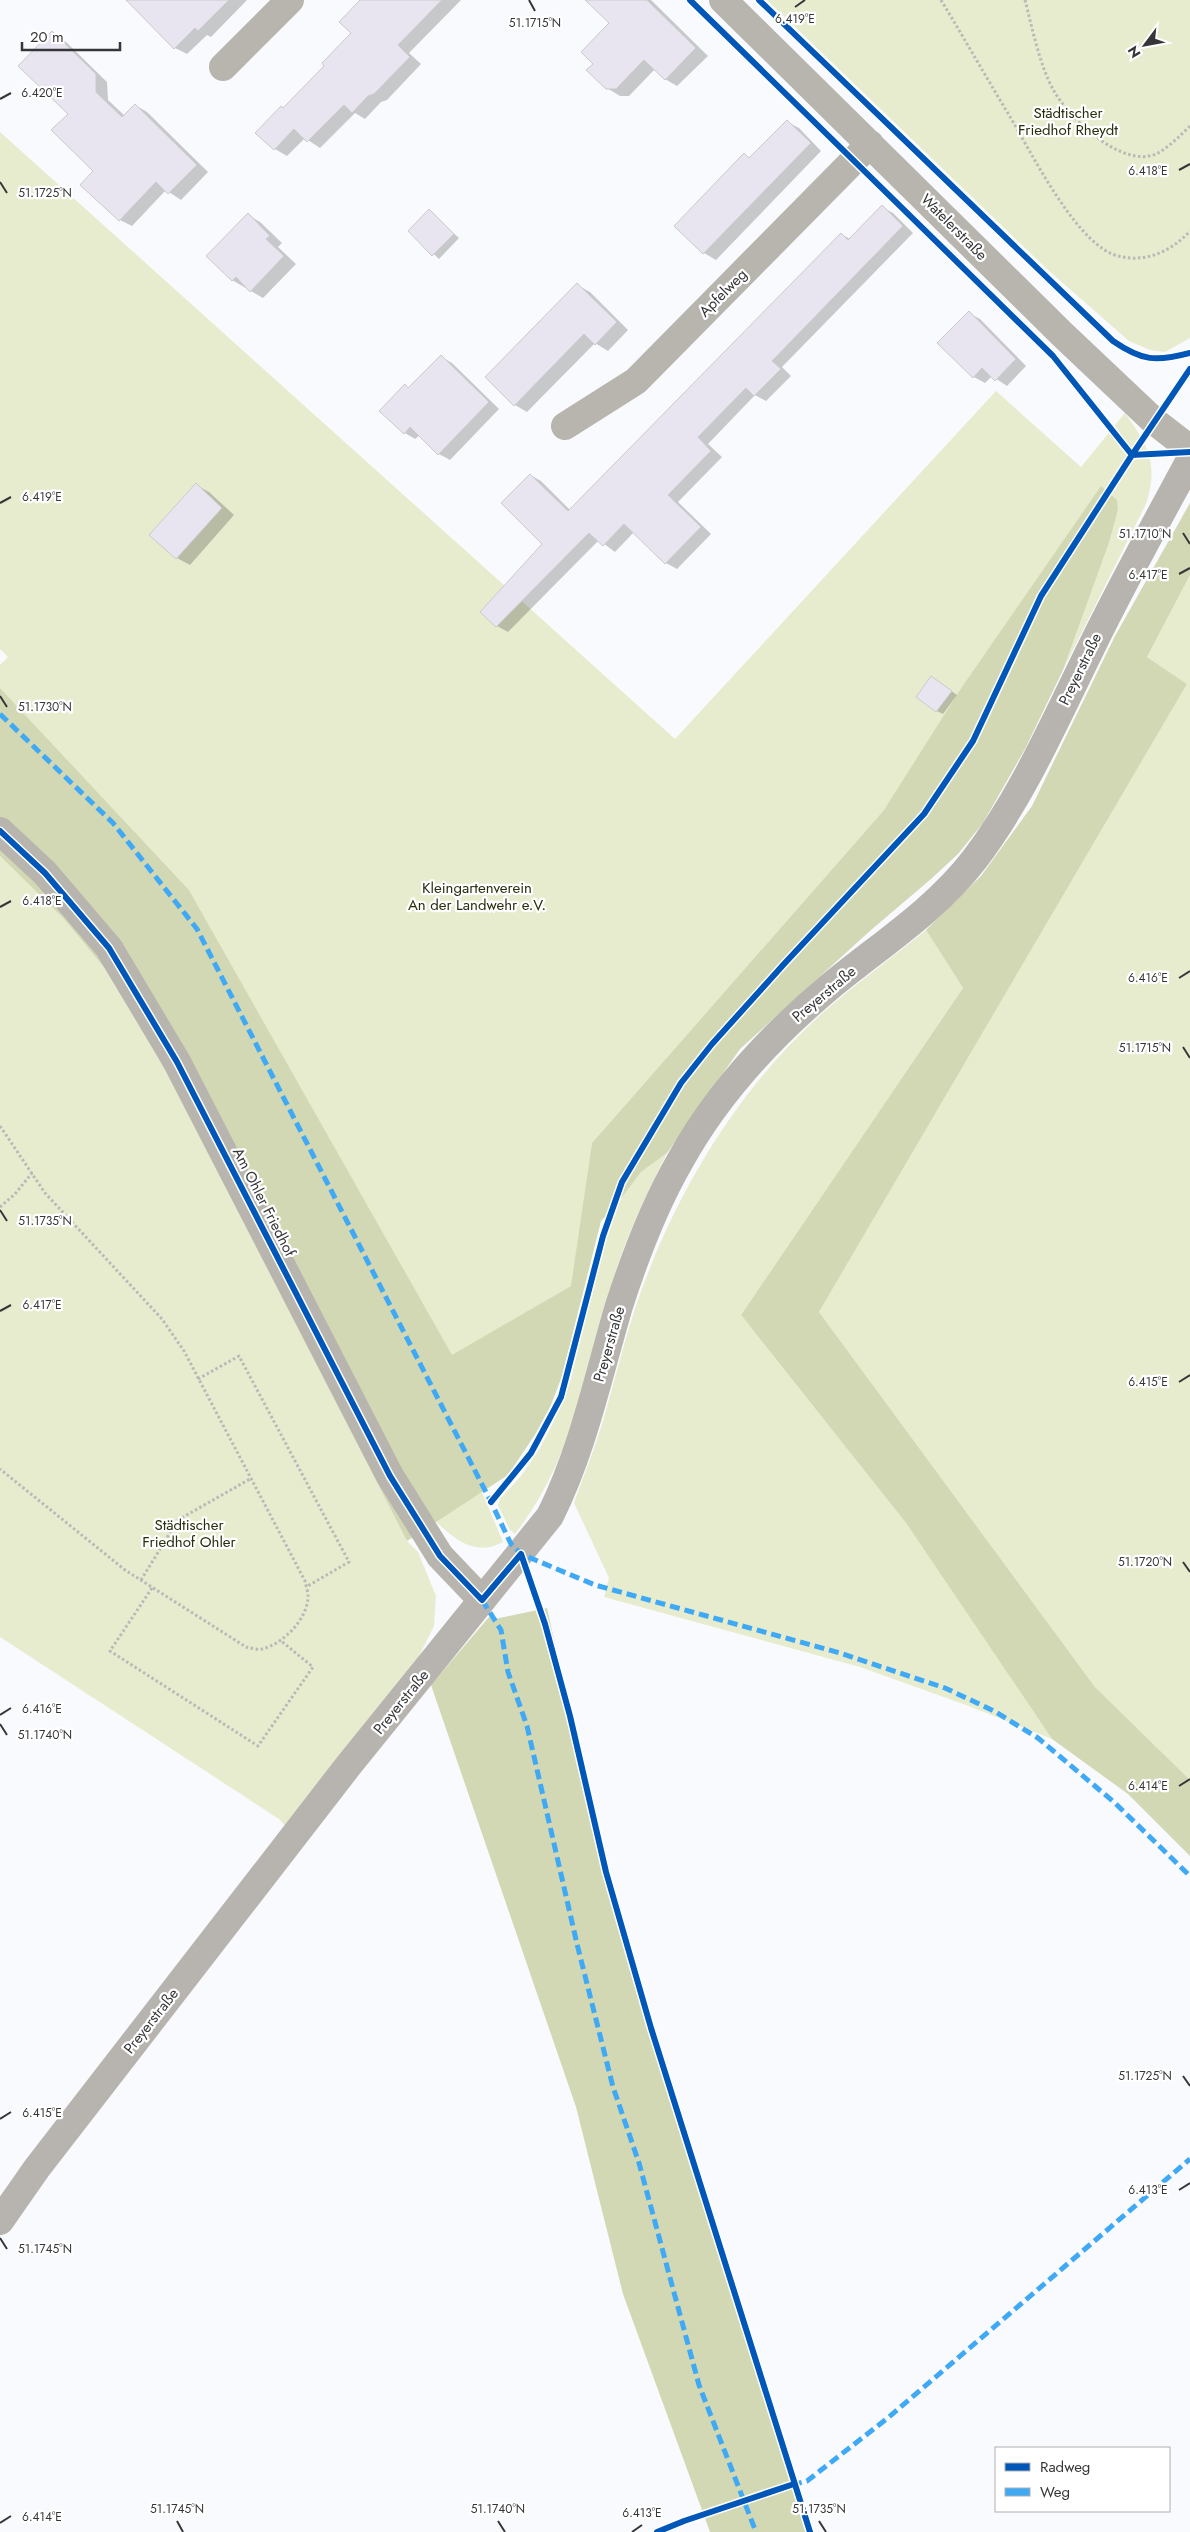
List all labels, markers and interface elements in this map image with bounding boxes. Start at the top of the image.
text: 6.419°E [775,10,815,28]
text: 51.1715°N [509,14,561,32]
scale bar [22,20,120,52]
north arrow [1120,20,1170,70]
text: 20 m [30,26,64,48]
text: N [1123,42,1145,62]
text: 6.420°E [21,84,63,102]
park label: Städtischer Friedhof Rheydt [1018,102,1118,141]
text: 6.418°E [1128,162,1168,180]
text: 51.1725°N [18,184,72,202]
street label: Watelerstraße [916,189,993,266]
street label: Apfelweg [694,264,752,322]
text: 6.419°E [22,488,62,506]
text: 51.1710°N [1119,525,1171,543]
text: 6.417°E [1128,566,1168,584]
street label: Preyerstraße [1053,629,1107,709]
text: 51.1730°N [18,698,72,716]
park label: Kleingartenverein An der Landwehr e.V. [408,877,546,916]
text: 6.418°E [22,892,62,910]
street label: Preyerstraße [787,960,861,1027]
text: 6.416°E [1128,969,1168,987]
text: 51.1715°N [1119,1039,1171,1057]
street label: Am Ohler Friedhof [227,1144,301,1261]
text: 51.1735°N [18,1212,72,1230]
text: 6.417°E [22,1296,62,1314]
street label: Preyerstraße [588,1303,630,1384]
text: 6.415°E [1128,1373,1168,1391]
park label: Städtischer Friedhof Ohler [142,1514,237,1553]
text: 51.1720°N [1118,1553,1172,1571]
street label: Preyerstraße [368,1665,434,1739]
text: 6.416°E [22,1700,62,1718]
text: 51.1740°N [18,1726,72,1744]
text: 6.414°E [1128,1777,1168,1795]
street label: Preyerstraße [118,1983,184,2058]
text: 51.1725°N [1118,2067,1172,2085]
text: 6.415°E [22,2104,62,2122]
text: 6.413°E [1128,2181,1168,2199]
text: 51.1745°N [18,2240,72,2258]
legend [995,2447,1170,2512]
text: Radweg [1040,2456,1090,2478]
text: Weg [1040,2481,1070,2503]
text: 51.1745°N [150,2500,204,2518]
text: 51.1740°N [471,2500,525,2518]
text: 51.1735°N [792,2500,846,2518]
text: 6.413°E [622,2504,662,2522]
text: 6.414°E [22,2508,62,2526]

